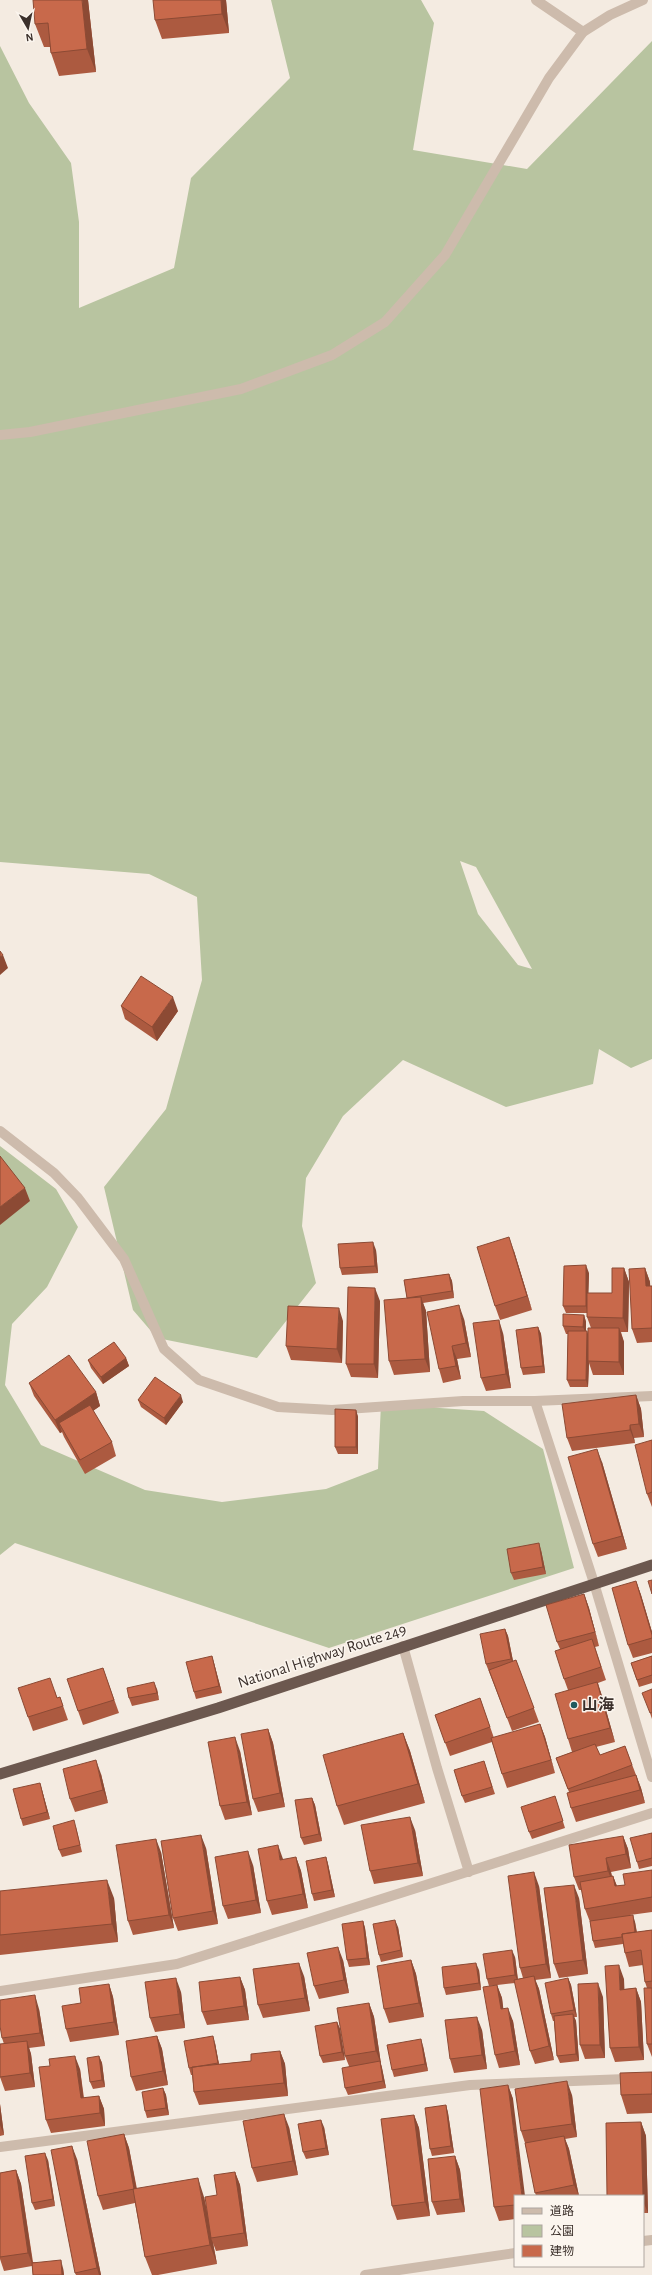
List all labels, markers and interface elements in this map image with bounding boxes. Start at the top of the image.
north arrow [8,8,48,48]
text: N [25,31,34,43]
street label: National Highway Route 249 [236,1621,409,1692]
place label: 山海 [582,1696,614,1713]
marker: 山海 [569,1700,579,1710]
legend [514,2195,644,2267]
text: 道路 [550,2204,574,2217]
text: 公園 [550,2225,574,2237]
text: 建物 [550,2244,574,2257]

